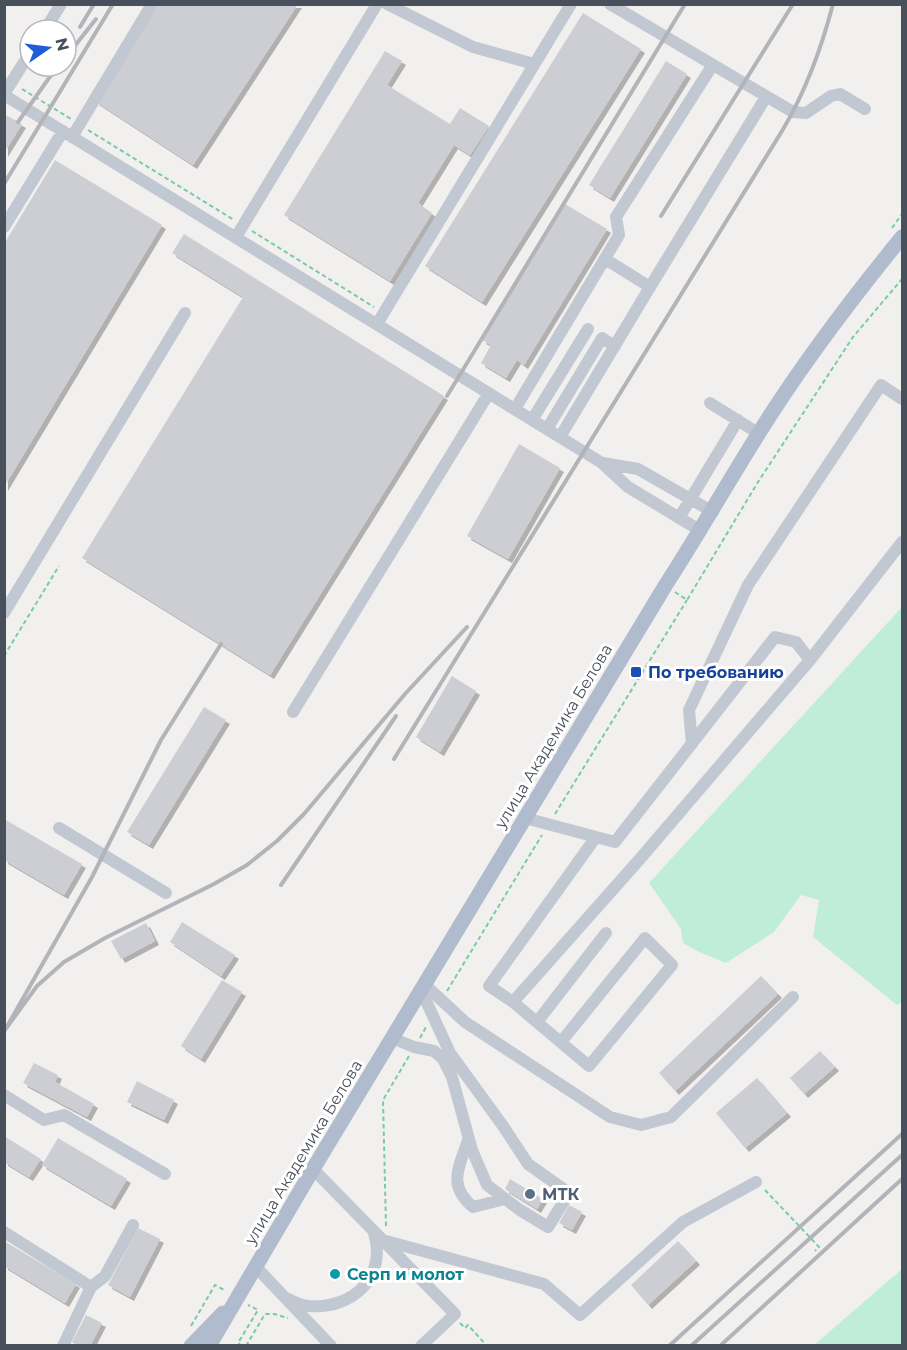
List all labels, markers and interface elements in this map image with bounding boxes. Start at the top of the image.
north arrow [18,18,78,78]
text: N [51,36,73,53]
street label: улица Академика Белова [490,641,616,833]
place label: По требованию [648,663,784,682]
marker: По требованию [629,665,643,679]
street label: улица Академика Белова [240,1057,366,1249]
place label: МТК [542,1185,580,1204]
marker: МТК [523,1187,537,1201]
place label: Серп и молот [347,1265,464,1284]
marker: Серп и молот [328,1267,342,1281]

